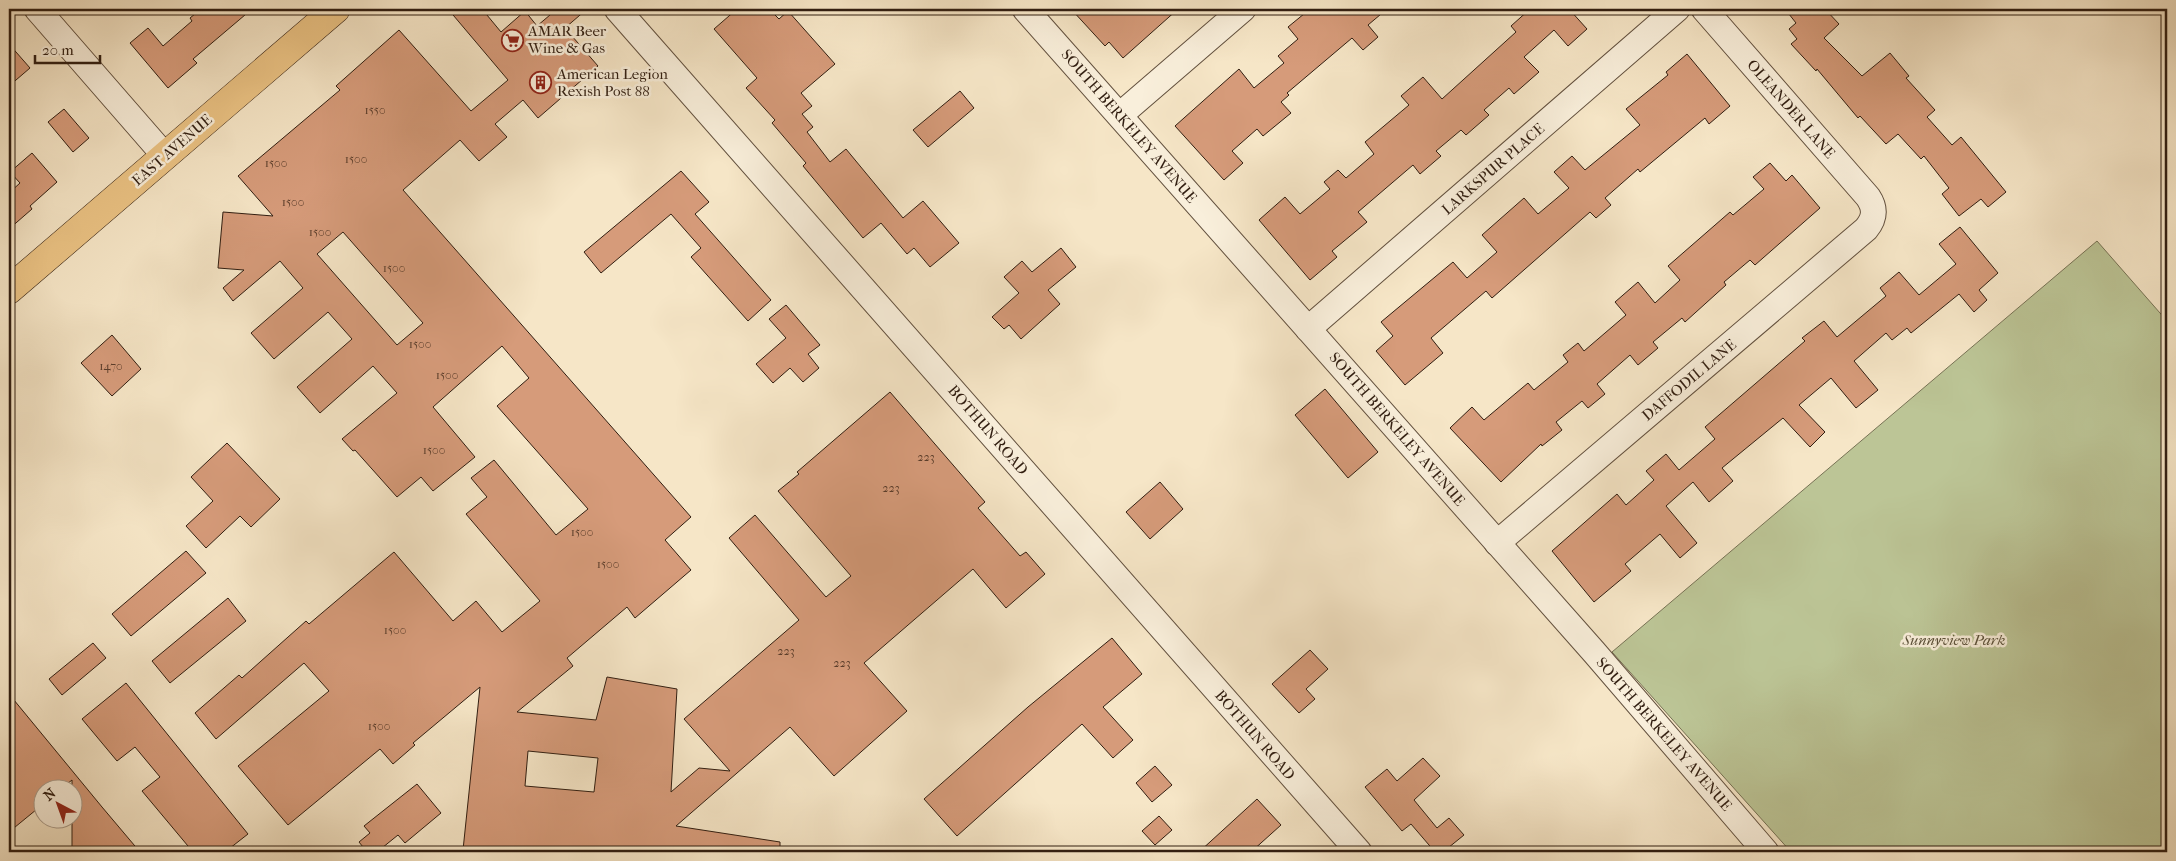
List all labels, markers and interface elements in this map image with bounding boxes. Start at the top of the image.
place label: AMAR Beer Wine & Gas [527,22,607,57]
supermarket icon: AMAR Beer Wine & Gas [500,28,524,52]
scale bar [35,32,100,64]
text: 20 m [42,41,74,59]
street label: SOUTH BERKELEY AVENUE [1057,46,1201,206]
street label: OLEANDER LANE [1743,56,1839,162]
place label: American Legion Rexish Post 88 [556,65,668,100]
building icon: American Legion Rexish Post 88 [529,71,553,95]
house number: 1550 [364,103,386,117]
street label: EAST AVENUE [128,110,216,190]
street label: LARKSPUR PLACE [1438,120,1548,218]
house number: 1500 [345,152,367,166]
house number: 1500 [265,156,287,170]
house number: 1500 [282,195,304,209]
house number: 1500 [309,225,331,239]
house number: 1500 [383,261,405,275]
street label: DAFFODIL LANE [1638,335,1740,425]
house number: 1500 [409,337,431,351]
street label: SOUTH BERKELEY AVENUE [1325,349,1469,509]
house number: 1470 [99,359,123,373]
house number: 1500 [436,368,458,382]
street label: BOTHUN ROAD [944,381,1032,479]
house number: 1500 [423,443,445,457]
house number: 223 [917,450,935,464]
house number: 223 [882,481,900,495]
house number: 1500 [571,525,593,539]
house number: 1500 [597,557,619,571]
house number: 1500 [384,623,406,637]
park label: Sunnyview Park [1902,631,2006,649]
house number: 223 [777,644,795,658]
street label: SOUTH BERKELEY AVENUE [1592,654,1736,814]
house number: 223 [833,656,851,670]
street label: BOTHUN ROAD [1211,686,1299,784]
house number: 1500 [368,719,390,733]
north arrow [32,778,82,828]
text: N [40,784,60,804]

